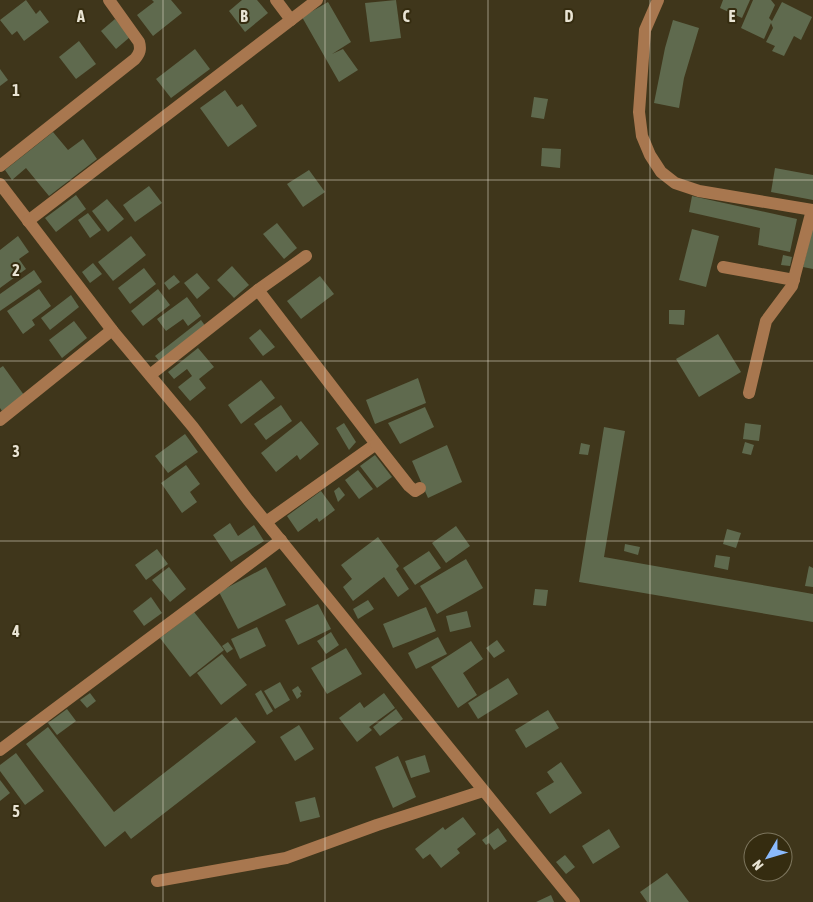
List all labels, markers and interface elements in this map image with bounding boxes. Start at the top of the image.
text: A [76,7,85,25]
text: B [240,7,248,25]
text: C [402,7,410,25]
text: D [565,7,574,25]
text: E [729,7,736,25]
text: 1 [12,81,20,99]
text: 2 [12,261,20,279]
text: 3 [12,442,20,460]
text: 4 [11,622,20,640]
text: 5 [12,802,20,820]
north arrow [743,832,793,882]
text: N [749,857,767,873]

